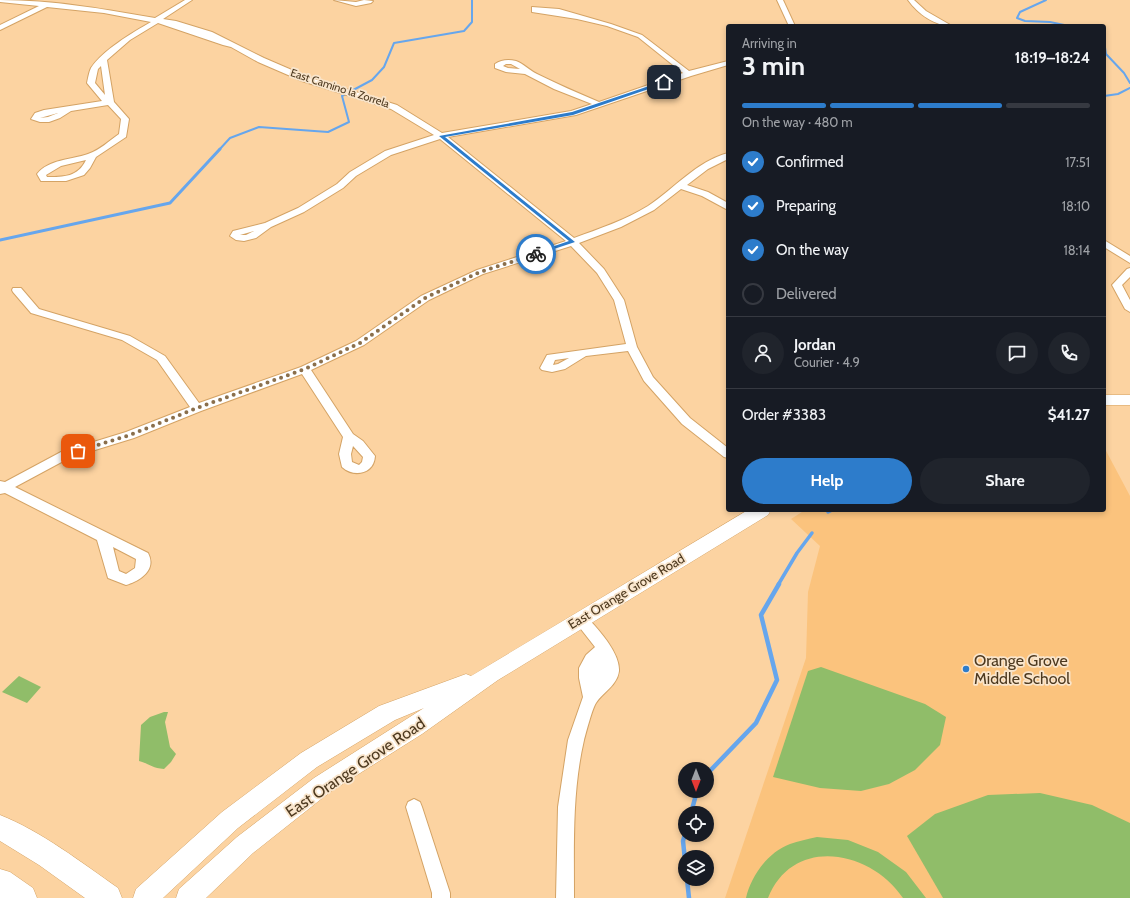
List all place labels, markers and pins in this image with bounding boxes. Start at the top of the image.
pin [647,65,681,99]
pin [61,434,95,468]
place label: Orange Grove Middle School [974,651,1070,688]
marker: Orange Grove Middle School [961,664,971,674]

